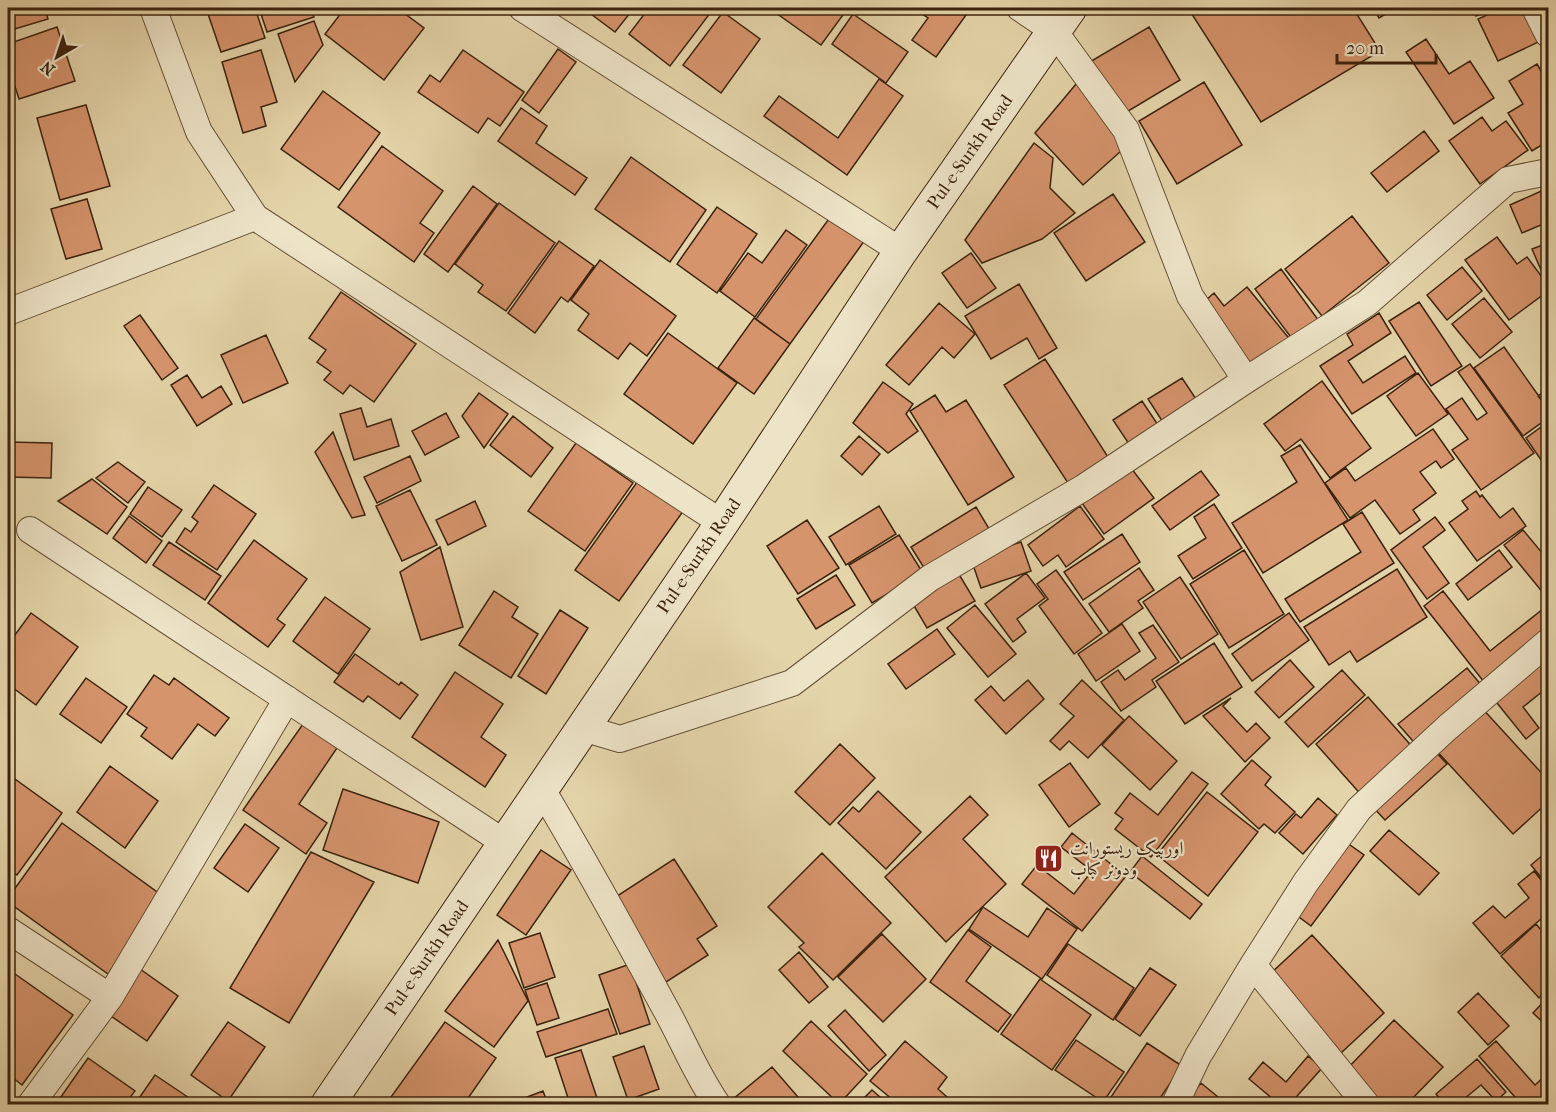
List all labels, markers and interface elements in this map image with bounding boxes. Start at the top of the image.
north arrow [27,27,87,87]
scale bar [1337,27,1436,65]
text: 20 m [1346,38,1384,59]
text: N [37,57,59,79]
street label: Pul-e-Surkh Road [923,91,1017,213]
street label: Pul-e-Surkh Road [653,494,745,618]
place label: اوربیک ریستورانت ودونر کباب [1070,838,1184,880]
restaurant icon: اوربیک ریستورانت ودونر کباب [1033,842,1065,874]
street label: Pul-e-Surkh Road [381,896,473,1020]

